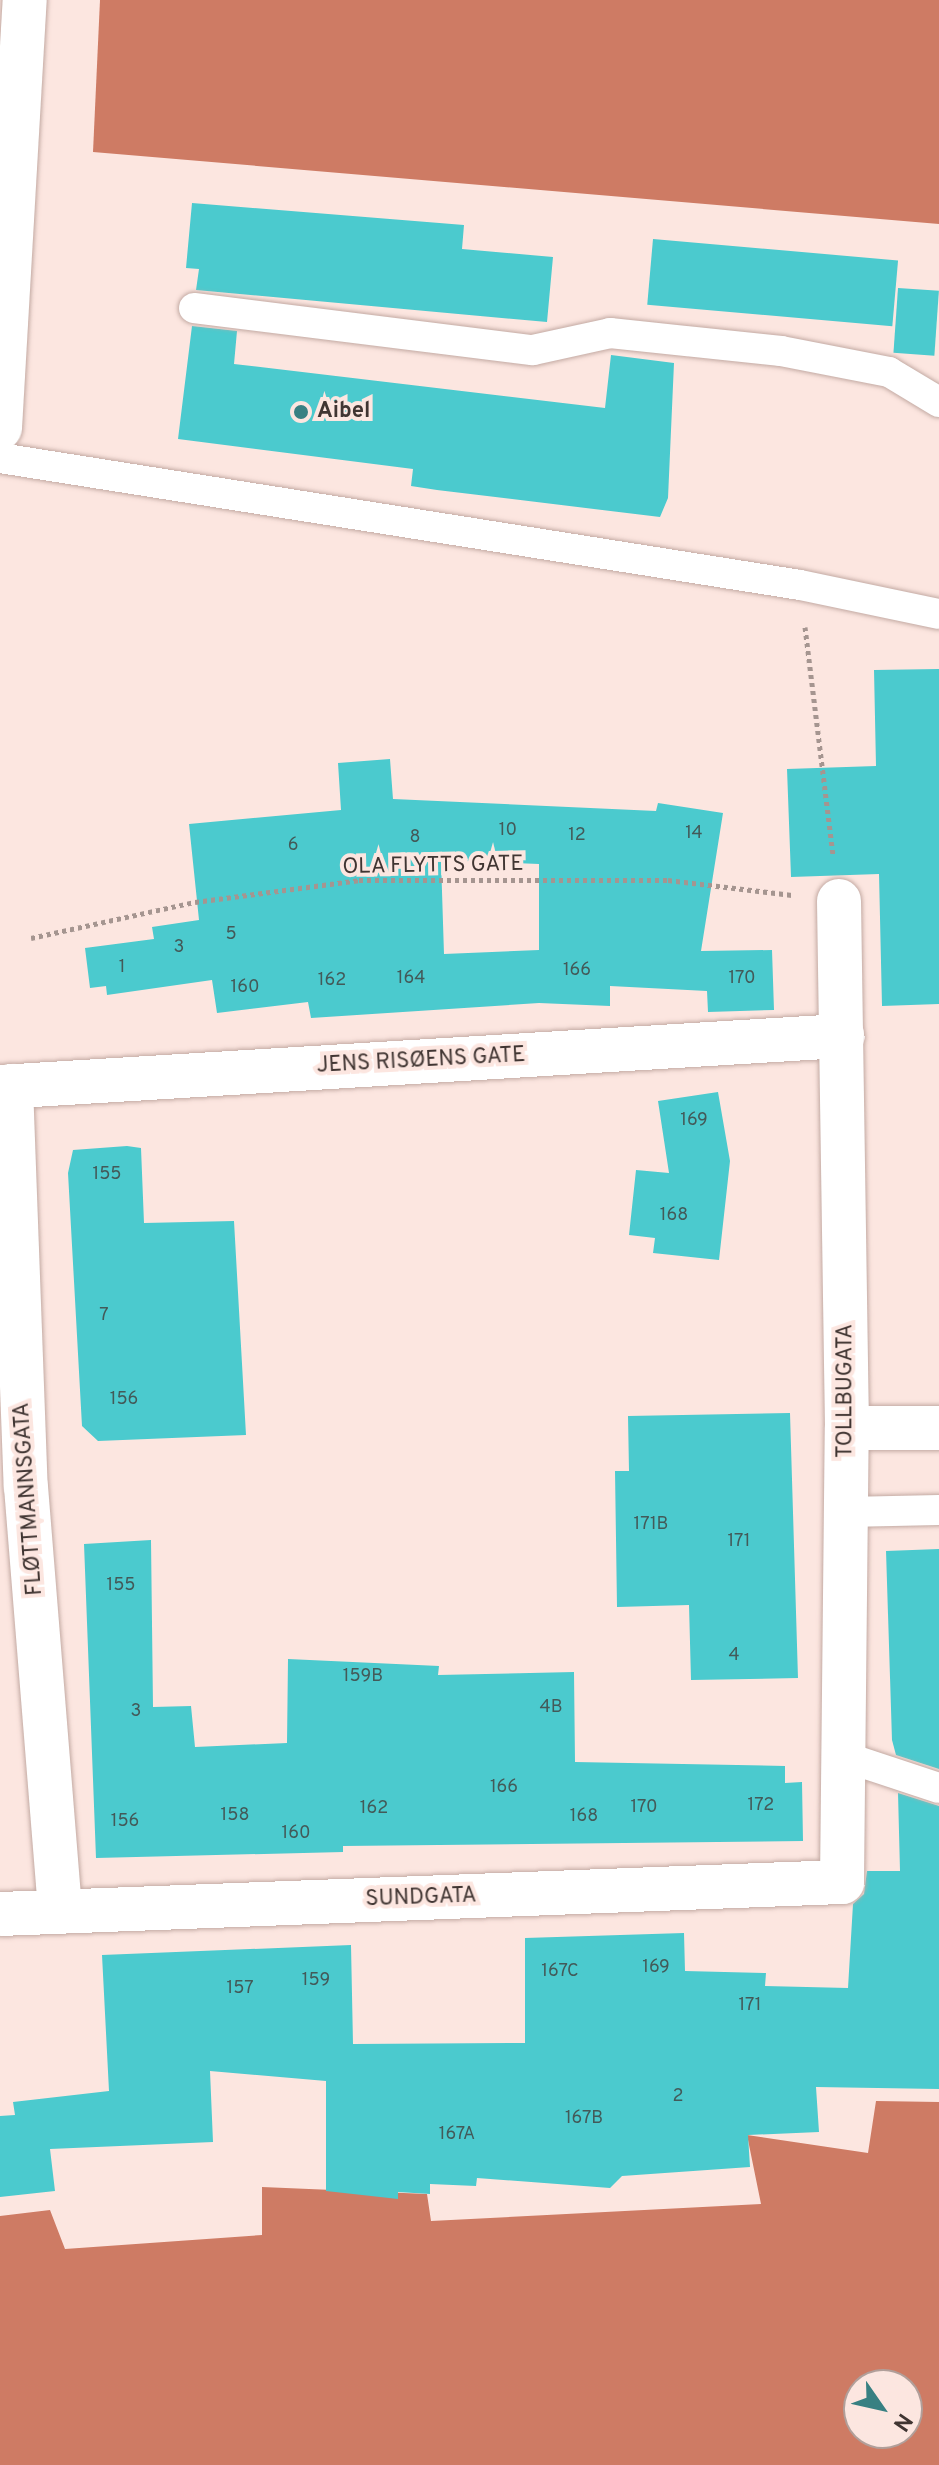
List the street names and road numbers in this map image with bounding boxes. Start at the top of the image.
street label: OLA FLYTTS GATE [342,851,524,881]
street label: JENS RISØENS GATE [316,1042,526,1080]
street label: TOLLBUGATA [833,1324,859,1458]
street label: FLØTTMANNSGATA [9,1402,49,1596]
street label: SUNDGATA [365,1883,477,1913]

